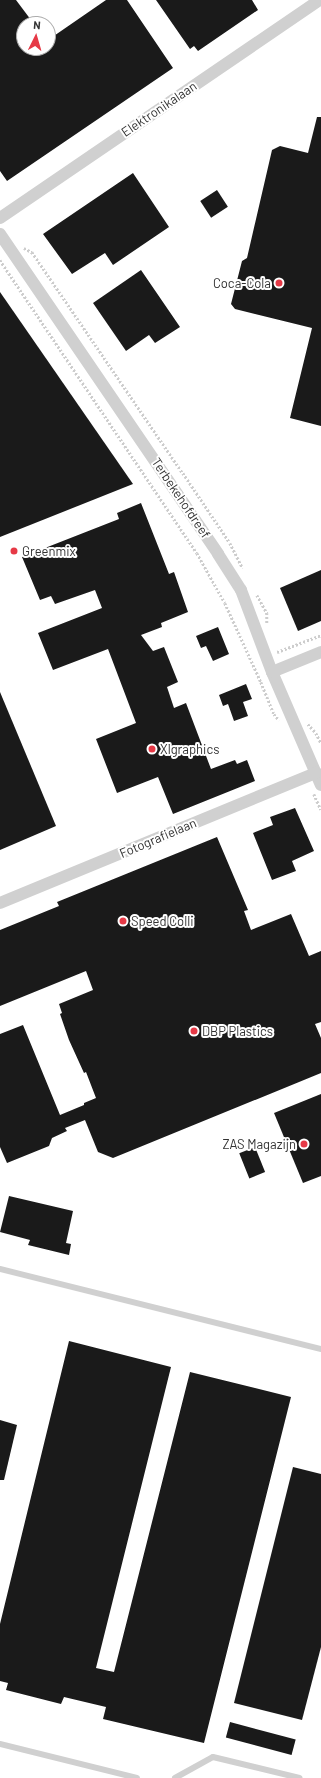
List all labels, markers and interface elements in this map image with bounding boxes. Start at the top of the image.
north arrow [16,16,56,56]
text: N [33,18,41,31]
street label: Elektronikalaan [118,78,200,140]
place label: Coca-Cola [213,275,271,291]
marker: Coca-Cola [274,278,284,288]
street label: Terbekehofdreef [148,455,214,541]
place label: Greenmix [22,543,76,559]
marker: Greenmix [9,546,19,556]
place label: Xlgraphics [160,741,219,757]
marker: Xlgraphics [147,744,157,754]
street label: Fotografielaan [117,815,199,861]
place label: Speed Colli [131,913,193,929]
marker: Speed Colli [118,916,128,926]
place label: DBP Plastics [202,1023,273,1039]
marker: DBP Plastics [189,1026,199,1036]
place label: ZAS Magazijn [222,1136,296,1152]
marker: ZAS Magazijn [299,1139,309,1149]

